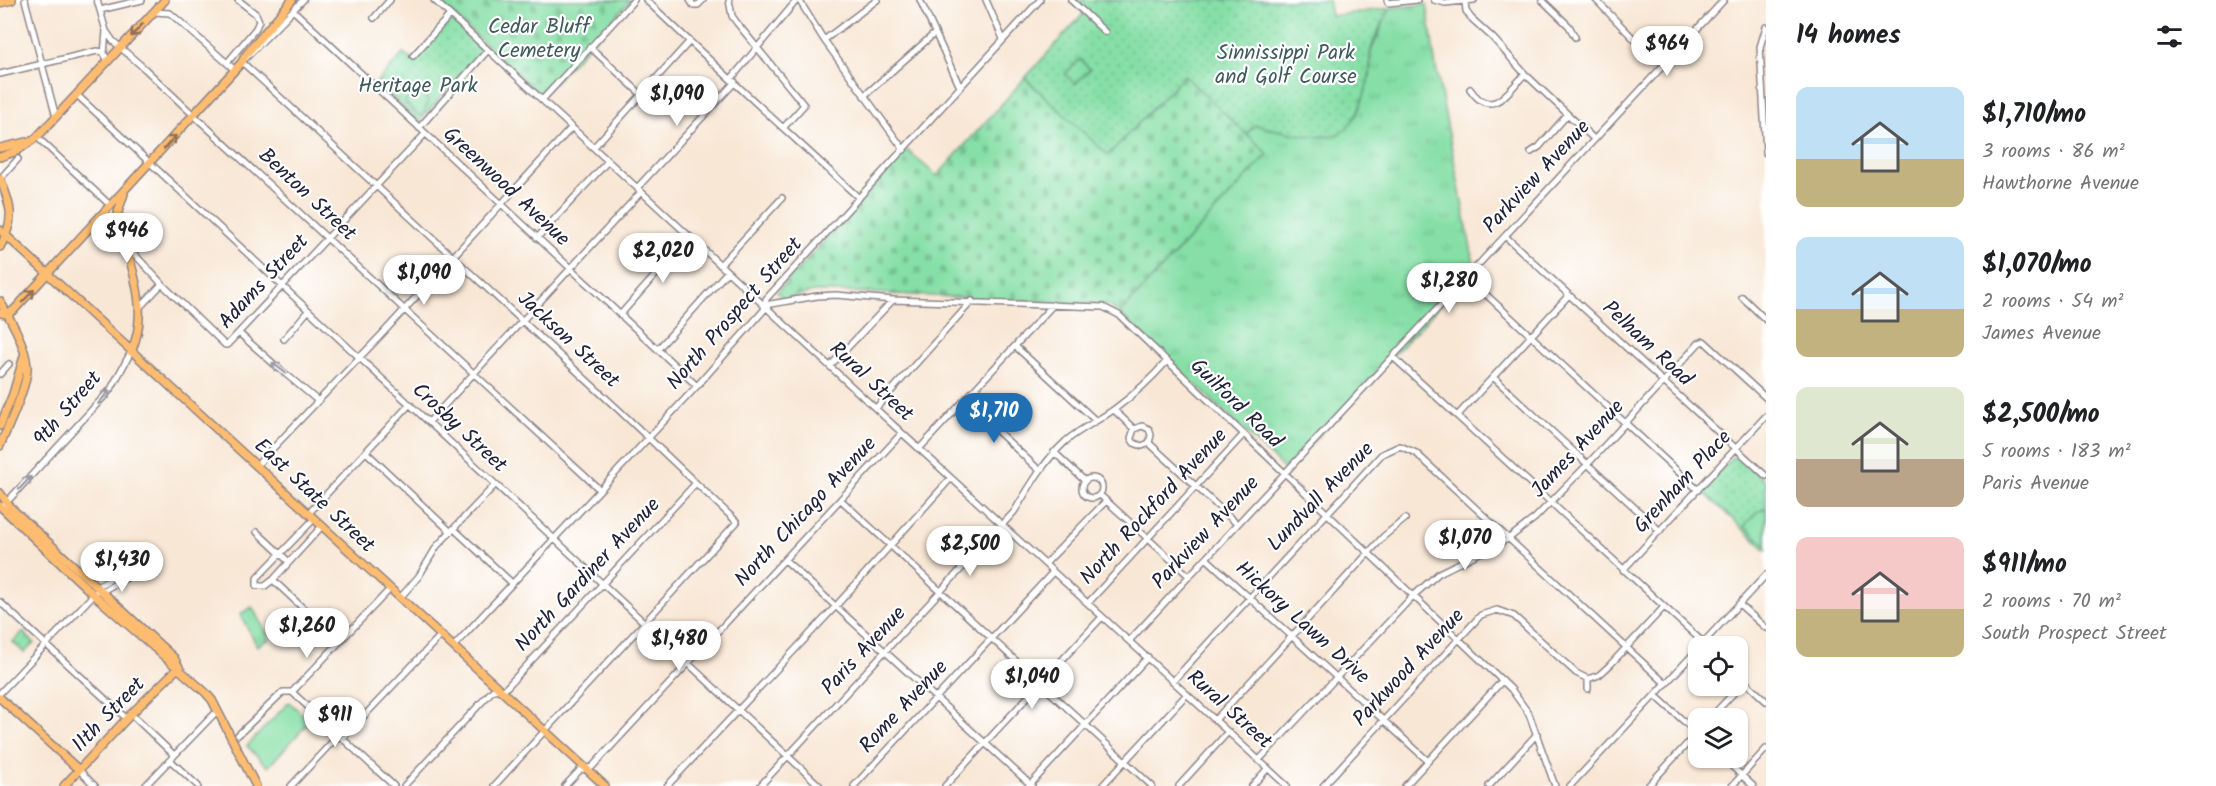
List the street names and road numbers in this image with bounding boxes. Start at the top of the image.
street label: Parkview Avenue [1475,112,1599,242]
street label: Greenwood Avenue [435,119,578,255]
street label: Benton Street [250,140,364,250]
street label: Adams Street [211,226,318,337]
street label: North Prospect Street [659,229,812,398]
street label: Jackson Street [509,284,628,397]
street label: Pelham Road [1594,293,1700,395]
street label: Rural Street [821,334,922,431]
street label: Guilford Road [1182,351,1290,457]
street label: 9th Street [26,363,111,454]
street label: Crosby Street [404,375,515,482]
street label: James Avenue [1523,392,1633,506]
street label: North Rockford Avenue [1072,421,1236,593]
street label: Grenham Place [1626,422,1740,541]
street label: North Chicago Avenue [727,429,885,595]
street label: East State Street [246,431,383,562]
street label: Lundvall Avenue [1260,434,1383,560]
street label: Parkview Avenue [1144,468,1268,598]
street label: North Gardiner Avenue [507,490,669,660]
street label: Hickory Lawn Drive [1227,553,1377,693]
street label: Paris Avenue [814,598,915,703]
street label: Parkwood Avenue [1345,601,1473,735]
street label: Rome Avenue [852,652,957,761]
street label: Rural Street [1179,662,1280,758]
street label: 11th Street [64,669,154,760]

